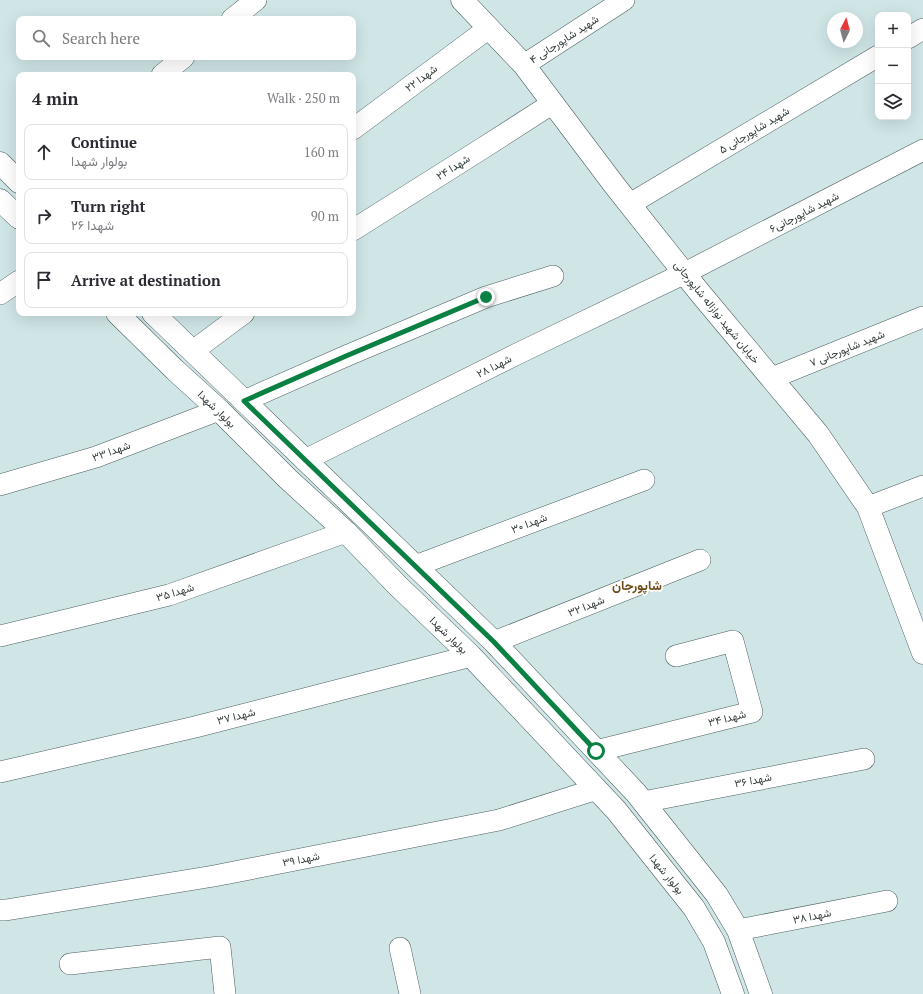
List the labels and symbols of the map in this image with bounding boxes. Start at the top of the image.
street label: شهید شاپورجانی ۴ [527,11,602,67]
north arrow [827,12,863,48]
street label: شهدا ۲۲ [402,61,440,95]
street label: شهید شاپورجانی ۵ [716,103,793,157]
street label: شهدا ۲۴ [433,151,473,183]
street label: شهید شاپورجانی۶ [767,188,842,236]
street label: خیابان شهید نوازاله شاپورجانی [670,258,763,367]
route end [477,288,495,306]
street label: شهید شاپورجانی ۷ [807,326,887,370]
street label: شهدا ۲۸ [474,351,514,381]
street label: بولوار شهدا [195,387,239,431]
street label: شهدا ۳۳ [90,438,132,464]
street label: شهدا ۳۰ [509,510,549,536]
district label: شاپورجان [612,576,662,595]
street label: شهدا ۳۵ [154,580,196,604]
street label: شهدا ۳۲ [566,592,607,620]
street label: بولوار شهدا [427,613,471,657]
street label: شهدا ۳۷ [215,704,257,728]
street label: شهدا ۳۴ [706,706,748,729]
route start [587,742,605,760]
street label: شهدا ۳۶ [733,769,773,790]
street label: شهدا ۳۹ [281,848,321,869]
street label: بولوار شهدا [647,851,687,897]
street label: شهدا ۳۸ [792,905,833,927]

